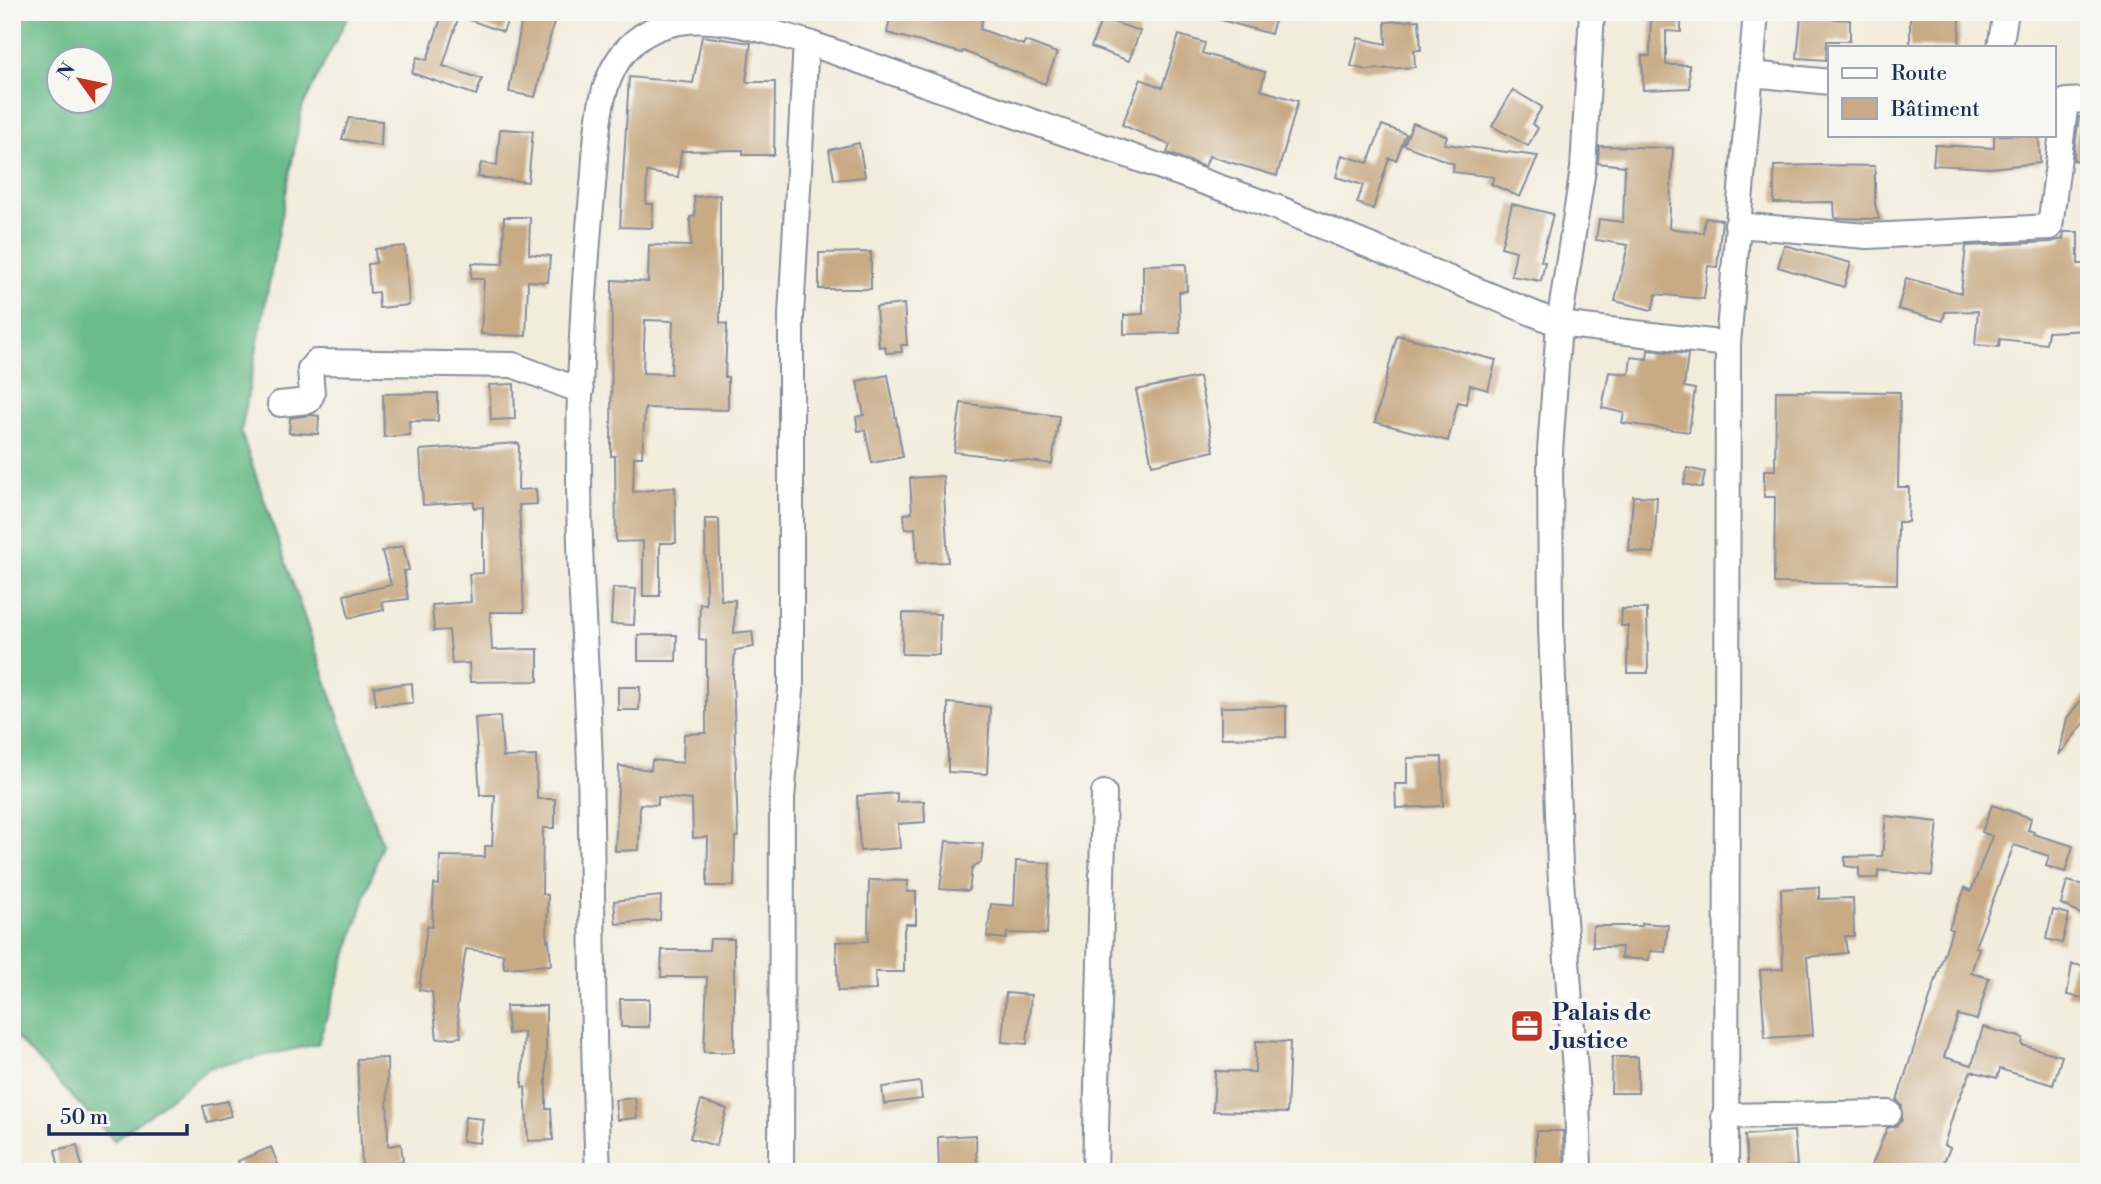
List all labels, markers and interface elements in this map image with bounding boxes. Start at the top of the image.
north arrow [46,46,116,116]
legend [1828,46,2056,136]
text: N [52,58,81,84]
text: Route [1891,61,1947,87]
text: Bâtiment [1890,97,1980,123]
place label: Palais de Justice [1549,998,1652,1056]
office icon: Palais de Justice [1508,1007,1546,1045]
scale bar [49,1093,187,1137]
text: 50 m [60,1105,108,1131]

